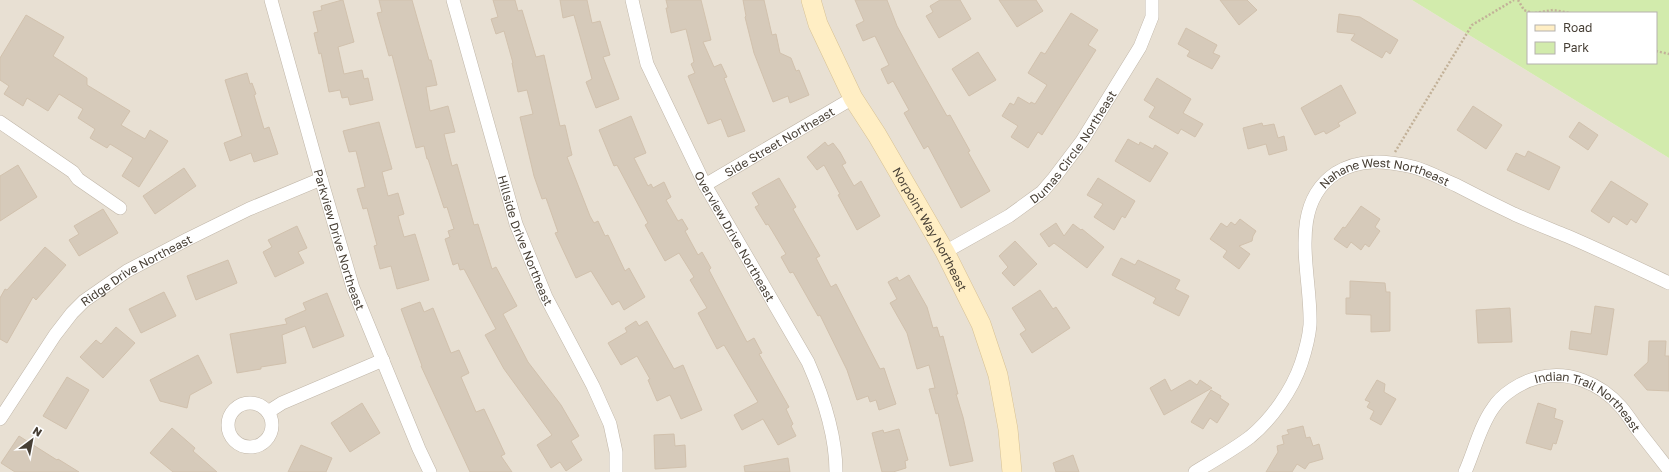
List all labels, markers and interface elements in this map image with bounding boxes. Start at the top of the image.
legend [1527,12,1657,64]
text: Road [1563,20,1592,35]
text: Park [1563,40,1589,55]
street label: Dumas Circle Northeast [1026,87,1119,206]
street label: Side Street Northeast [721,103,837,180]
text: Nahane West Northeast [1316,154,1452,191]
street label: Norpoint Way Northeast [890,164,971,294]
street label: Parkview Drive Northeast [311,167,369,312]
street label: Overview Drive Northeast [692,168,779,304]
street label: Hillside Drive Northeast [495,173,557,308]
street label: Nahane West Northeast [1317,178,1455,198]
street label: Ridge Drive Northeast [77,231,194,309]
street label: Indian Trail Northeast [1532,368,1644,435]
north arrow [12,420,52,460]
text: N [31,423,45,439]

